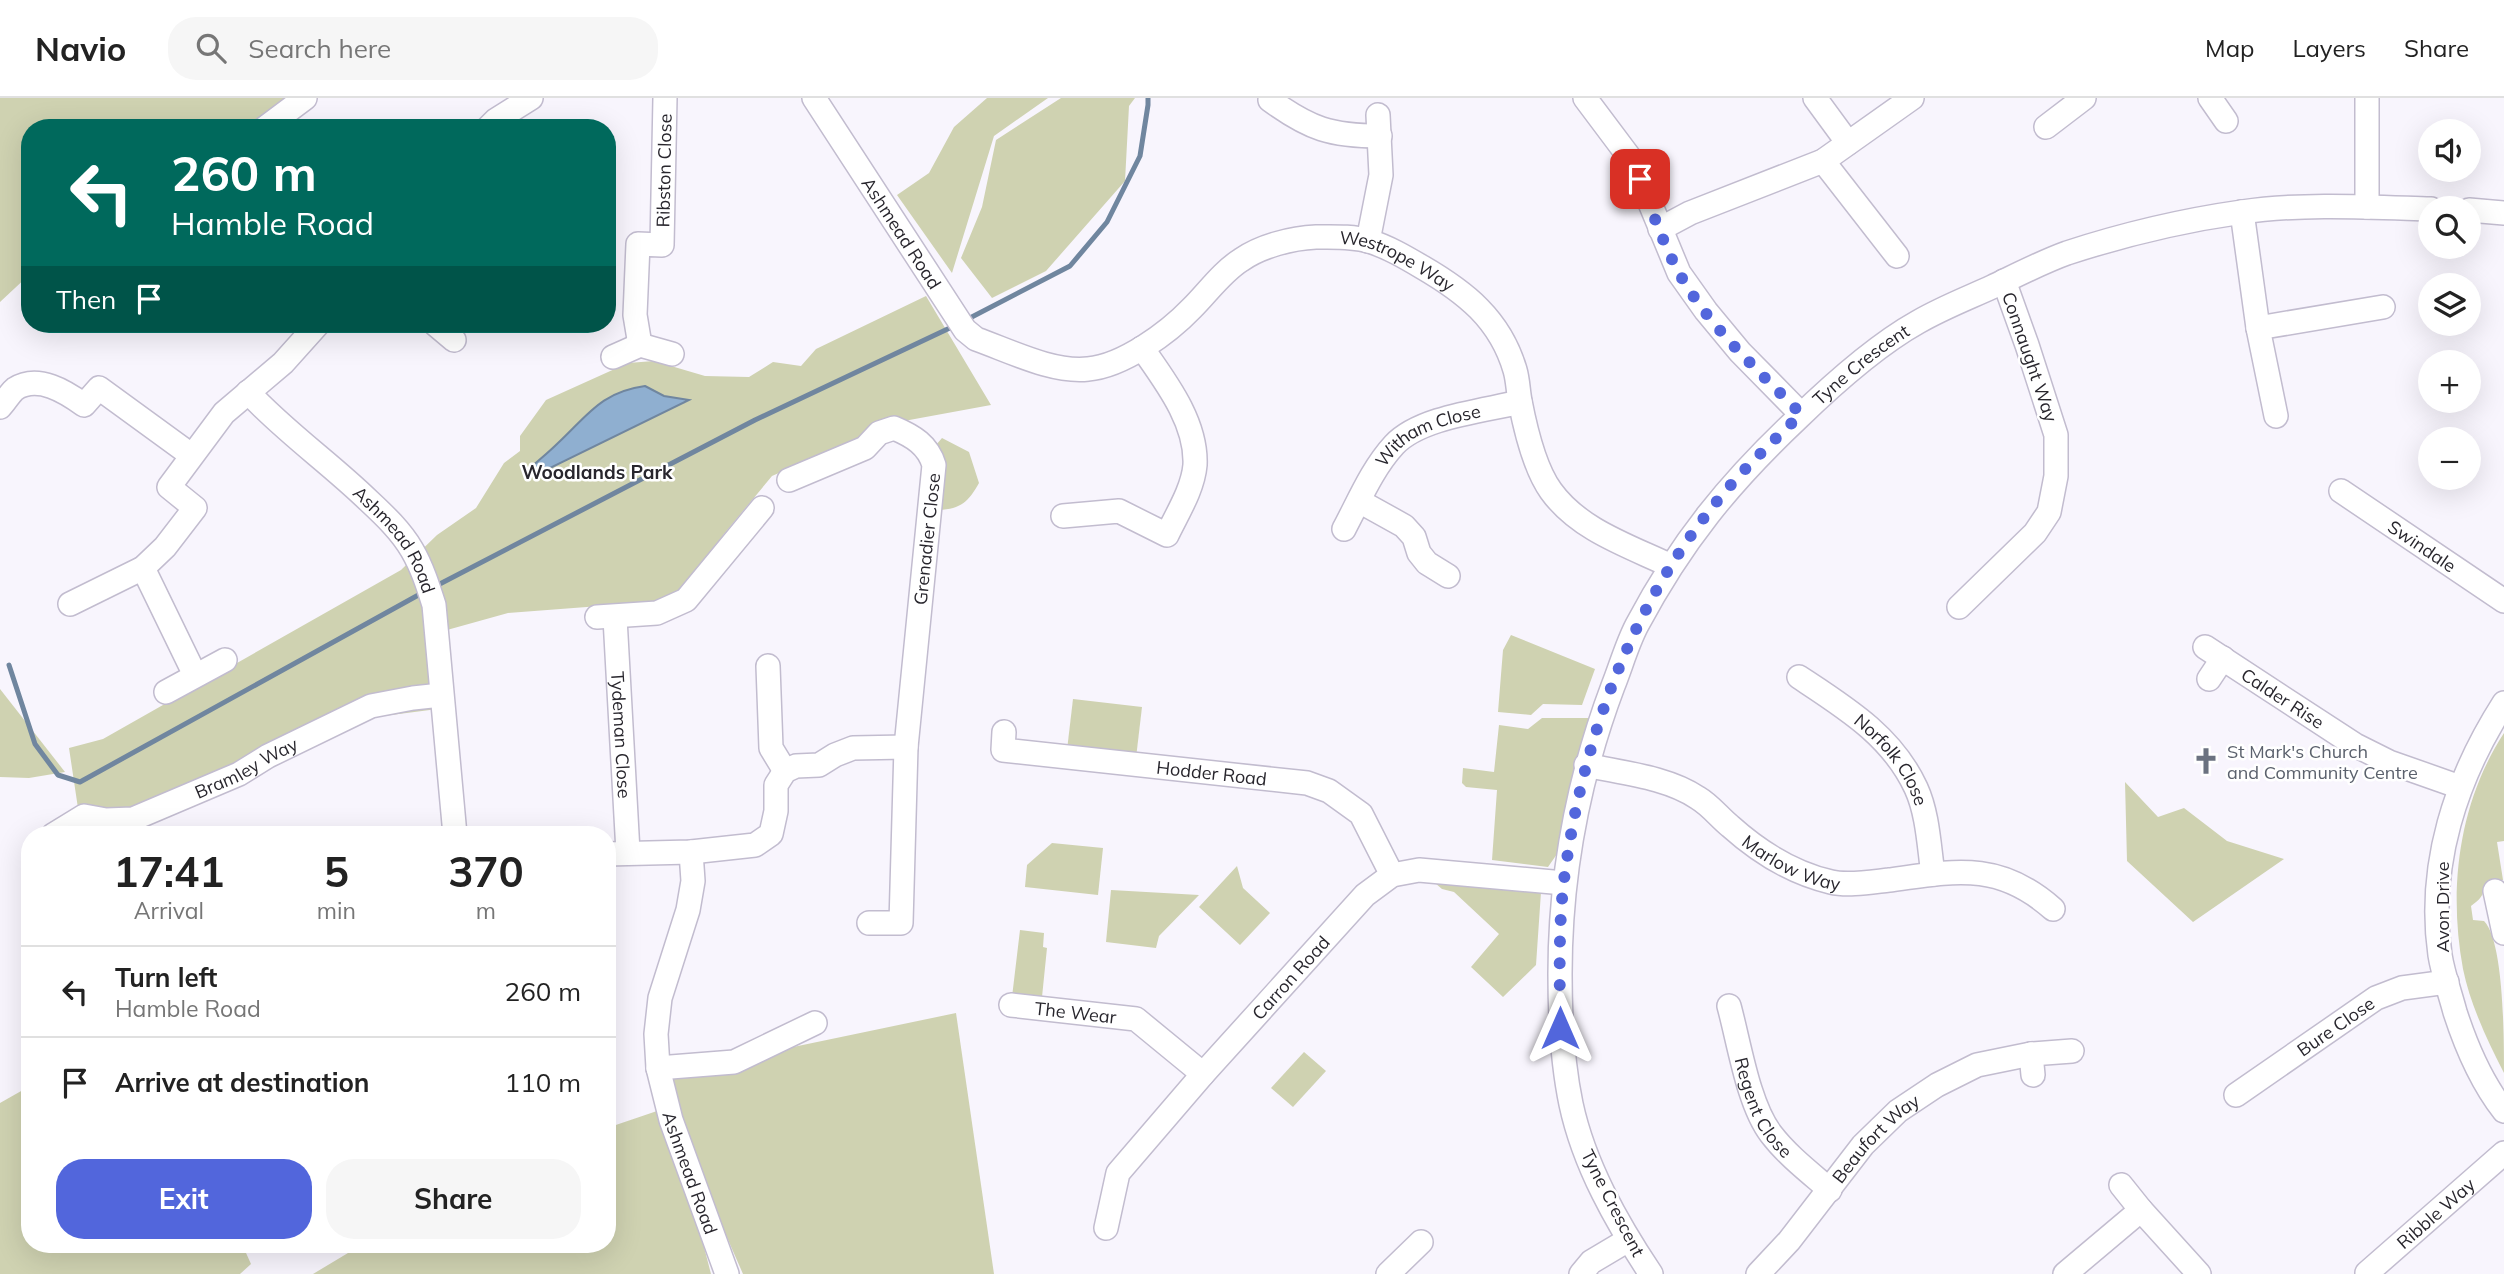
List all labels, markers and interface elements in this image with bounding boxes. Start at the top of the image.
search box [168,17,658,80]
text: Navio [35,28,126,69]
icon: search [192,29,230,67]
text: Search here [248,32,391,65]
text: Map [2205,33,2254,63]
text: Layers [2292,33,2366,63]
text: Share [2404,33,2469,63]
street label: Ribston Close [651,113,676,228]
map controls [2418,119,2481,490]
button: sound [2418,119,2481,182]
text: 260 m [171,142,317,203]
icon: left [56,147,147,238]
pin [1610,149,1670,209]
icon: arrive [1621,160,1659,198]
street label: Ashmead Road [857,173,947,293]
button: search [2418,196,2481,259]
text: Hamble Road [171,203,374,243]
street label: Westrope Way [1339,225,1460,296]
button: layers [2418,273,2481,336]
icon: arrive [130,280,168,318]
text: Then [56,283,116,316]
street label: Connaught Way [1997,289,2063,425]
street label: Tyne Crescent [1808,319,1913,410]
button: + [2418,350,2481,413]
street label: Witham Close [1370,399,1482,471]
button: − [2418,427,2481,490]
district label: Woodlands Park [521,460,673,484]
street label: Grenadier Close [909,472,945,606]
street label: Ashmead Road [349,481,441,596]
street label: Swindale [2384,515,2461,577]
street label: Calder Rise [2237,662,2329,733]
street label: Tydeman Close [606,671,637,799]
street label: Norfolk Close [1850,708,1933,808]
street label: Bramley Way [191,732,302,803]
place label: St Mark's Church and Community Centre [2227,740,2418,784]
church icon: St Mark's Church and Community Centre [2191,746,2221,776]
street label: Hodder Road [1155,755,1268,790]
street label: Marlow Way [1738,829,1842,895]
text: 17:41 [113,845,224,898]
text: 5 [324,845,349,898]
text: 370 [448,845,524,898]
street label: Avon Drive [2431,861,2454,953]
text: Arrival [134,896,204,925]
text: min [317,896,356,925]
text: m [476,896,496,925]
street label: Carron Road [1246,931,1334,1024]
text: Turn left [115,961,217,994]
icon: left [56,973,94,1011]
text: 260 m [505,975,581,1008]
position arrow [1523,991,1597,1065]
street label: Bure Close [2292,991,2379,1061]
text: Hamble Road [115,994,261,1023]
street label: The Wear [1034,996,1118,1028]
street label: Regent Close [1730,1055,1797,1163]
icon: arrive [56,1064,94,1102]
text: Arrive at destination [115,1066,370,1099]
text: 110 m [505,1066,581,1099]
street label: Beaufort Way [1827,1088,1924,1188]
street label: Ashmead Road [658,1109,723,1237]
street label: Tyne Crescent [1576,1146,1650,1260]
button: Exit [56,1159,312,1239]
button: Share [326,1159,581,1239]
street label: Ribble Way [2392,1172,2480,1253]

